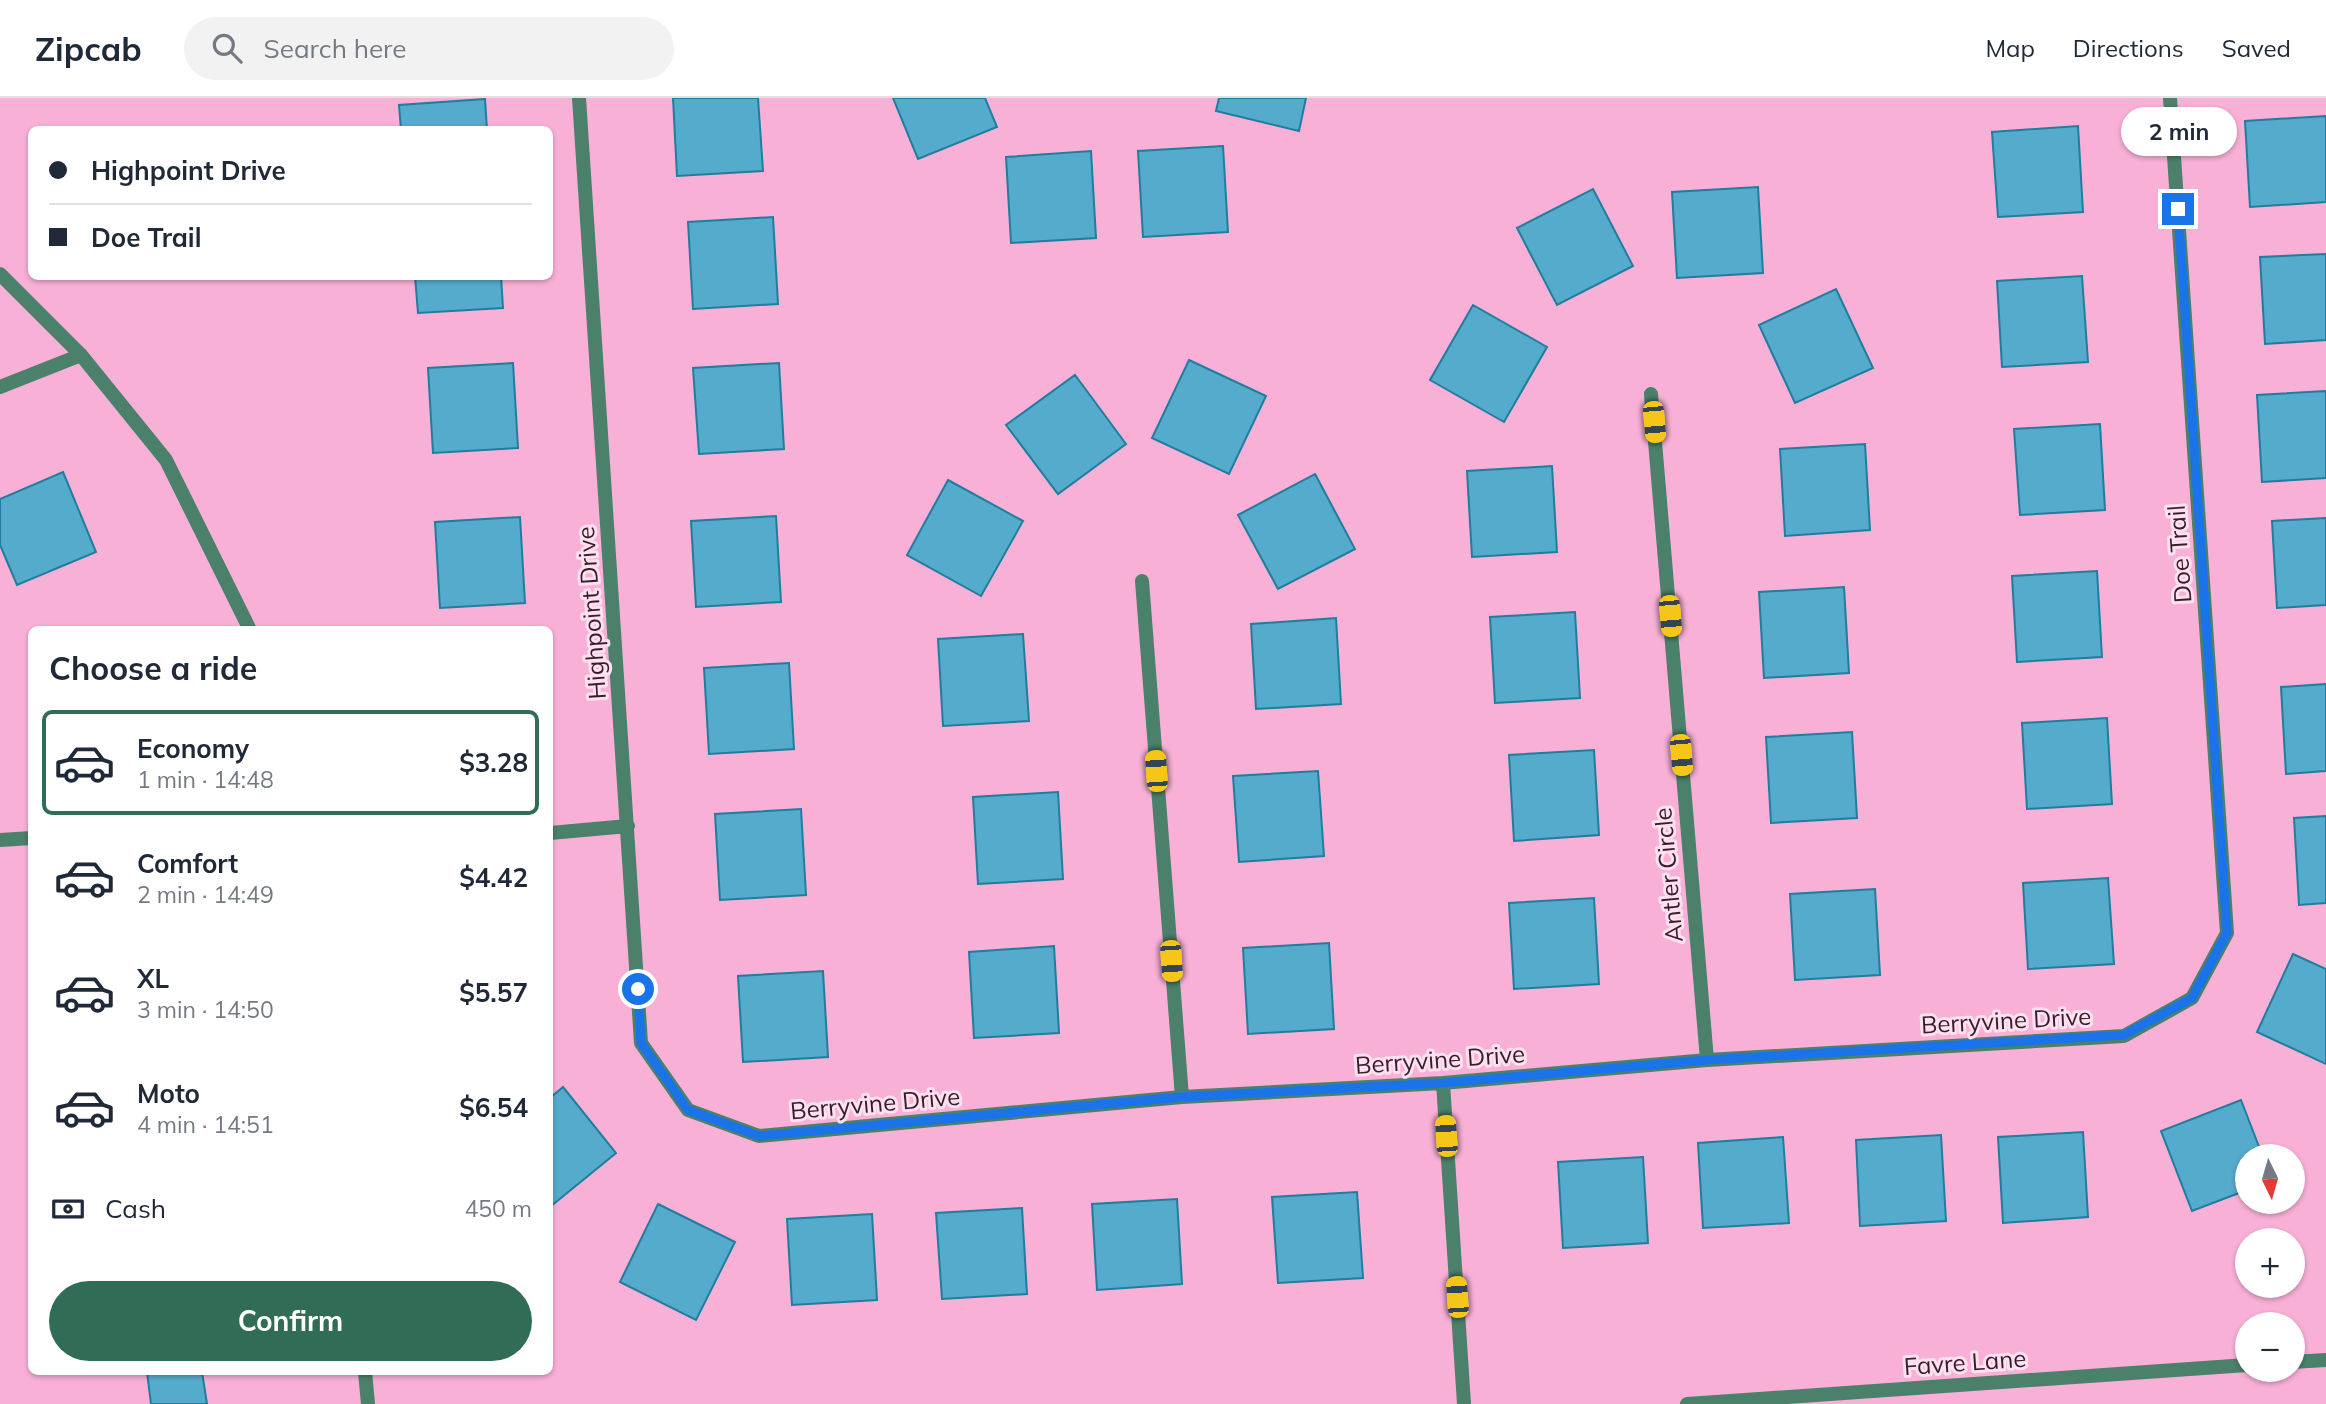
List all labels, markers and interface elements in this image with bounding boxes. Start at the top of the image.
search box [184,17,674,80]
text: Zipcab [35,28,142,69]
icon: search [208,29,246,67]
text: Search here [264,32,407,65]
text: Map [1985,33,2035,63]
text: Directions [2073,33,2184,63]
text: Saved [2222,33,2291,63]
callout: 2 min [2120,108,2236,156]
text: 2 min [2149,117,2209,146]
text: Highpoint Drive [91,154,286,187]
route end [2162,193,2194,225]
text: Doe Trail [91,221,201,254]
car [1642,400,1667,444]
street label: Doe Trail [2161,504,2197,604]
street label: Highpoint Drive [570,526,612,700]
car [1658,594,1683,638]
text: Choose a ride [49,648,257,688]
icon: car [53,731,116,794]
text: Economy [137,732,249,765]
car [1669,733,1694,777]
text: $3.28 [459,746,528,779]
car [1145,749,1168,793]
text: 1 min · 14:48 [137,765,274,794]
street label: Antler Circle [1647,806,1689,944]
icon: car [53,846,116,909]
text: Comfort [137,847,238,880]
text: $4.42 [459,861,528,894]
text: 2 min · 14:49 [137,880,274,909]
car [1160,939,1183,983]
icon: car [53,961,116,1024]
text: XL [137,962,169,995]
route start [622,973,654,1005]
text: $5.57 [459,976,528,1009]
text: 3 min · 14:50 [137,995,274,1024]
street label: Berryvine Drive [1920,1001,2092,1039]
street label: Berryvine Drive [1354,1038,1526,1080]
icon: car [53,1076,116,1139]
text: Moto [137,1077,200,1110]
street label: Berryvine Drive [789,1081,961,1125]
text: $6.54 [459,1091,528,1124]
text: 4 min · 14:51 [137,1110,274,1139]
car [1435,1114,1458,1158]
north arrow [2235,1144,2305,1214]
map controls [2235,1144,2305,1382]
icon: cash [49,1190,87,1228]
text: Cash [105,1192,166,1225]
text: 450 m [464,1194,532,1223]
button: + [2235,1228,2305,1298]
car [1446,1275,1469,1319]
button: Confirm [49,1281,532,1361]
button: − [2235,1312,2305,1382]
street label: Favre Lane [1903,1343,2027,1381]

